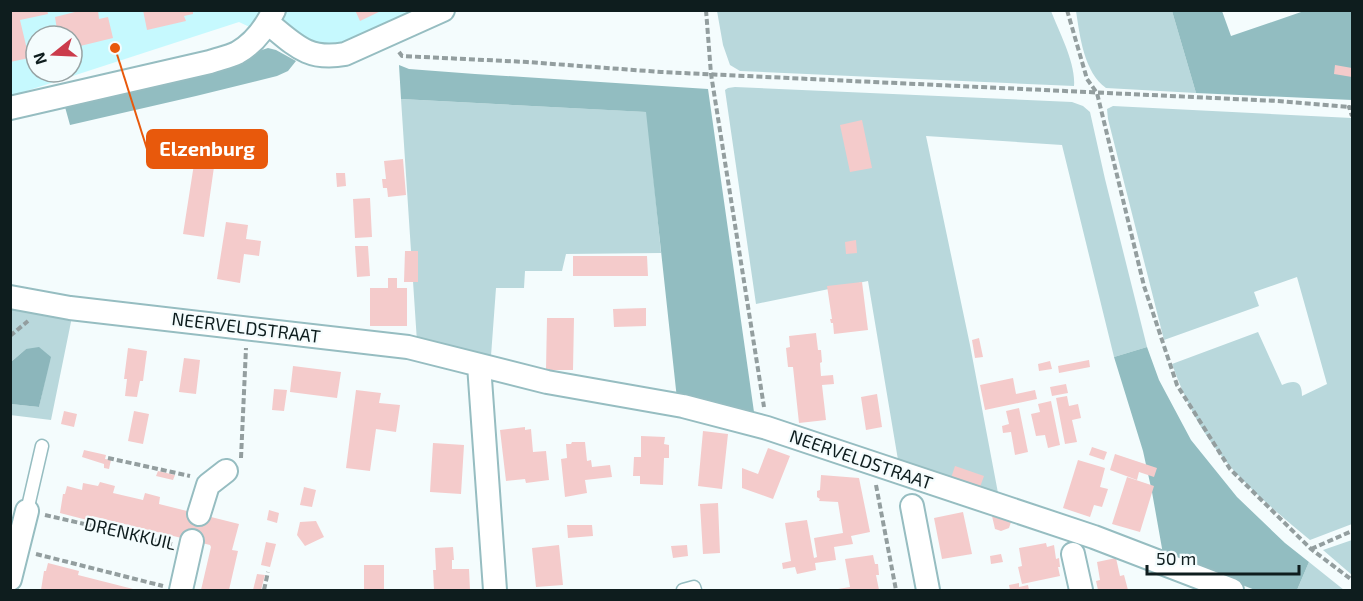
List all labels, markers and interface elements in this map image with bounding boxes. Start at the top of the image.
north arrow [24,24,84,84]
text: N [28,50,50,67]
callout: Elzenburg [147,130,267,168]
text: Elzenburg [159,136,255,160]
street label: NEERVELDSTRAAT [171,307,322,347]
street label: NEERVELDSTRAAT [787,424,936,494]
street label: DRENKKUIL [82,512,178,554]
scale bar [1147,538,1298,576]
text: 50 m [1156,547,1196,569]

